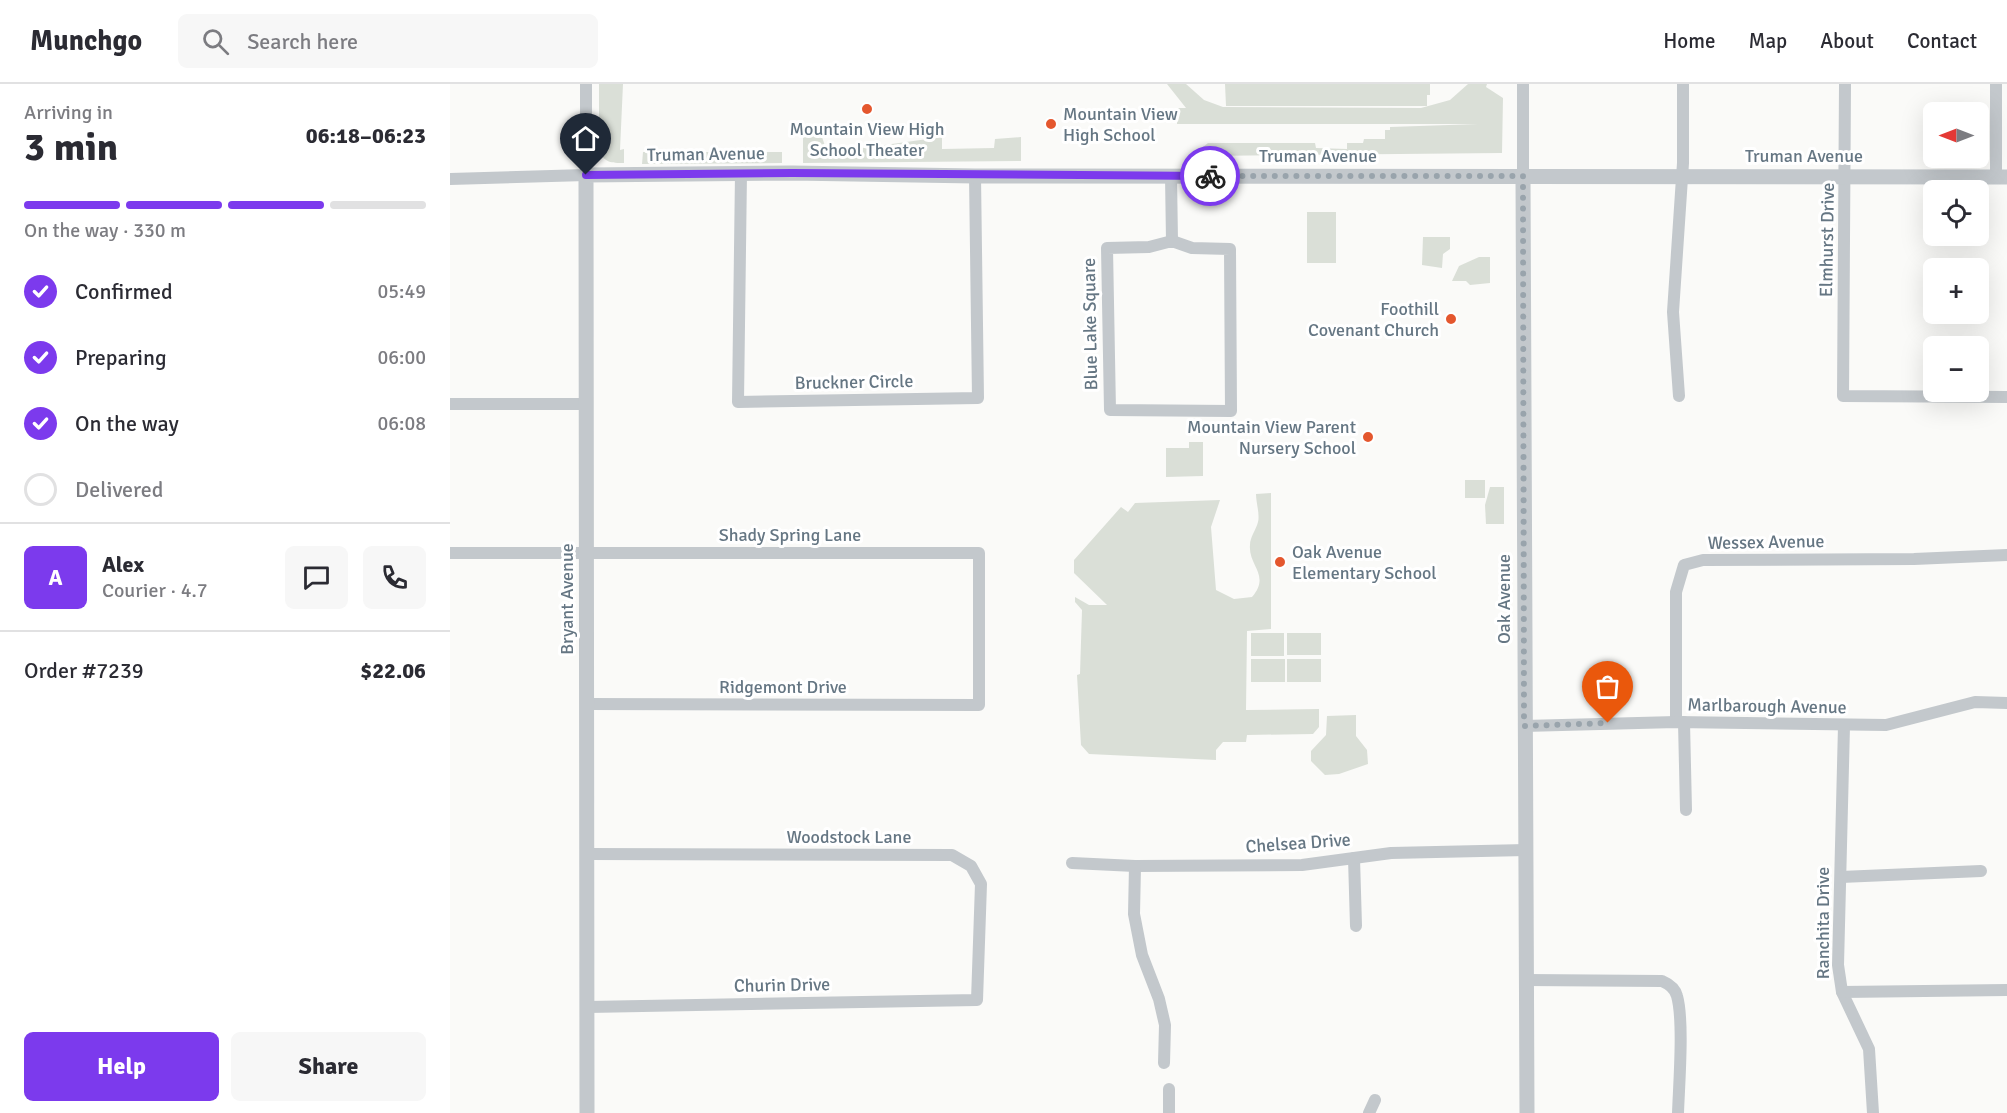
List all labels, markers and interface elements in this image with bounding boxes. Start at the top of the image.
search box [178,14,598,68]
text: Munchgo [30,24,142,58]
icon: search [199,25,232,58]
text: Search here [247,28,358,55]
text: Home [1663,28,1716,54]
text: Map [1749,28,1787,54]
text: About [1820,28,1874,54]
text: Contact [1907,28,1977,54]
text: Arriving in [24,100,113,125]
marker: Mountain View High School Theater [860,102,874,116]
north arrow [1923,102,1989,168]
map controls [1923,102,1989,402]
place label: Mountain View High School [1063,103,1178,146]
pin [560,113,611,175]
marker: Mountain View High School [1044,117,1058,131]
place label: Mountain View High School Theater [790,118,944,161]
text: 06:18–06:23 [306,122,426,149]
icon: home [569,122,602,155]
text: 3 min [24,123,118,171]
street label: Truman Avenue [647,142,765,166]
street label: Truman Avenue [1259,145,1377,167]
street label: Truman Avenue [1745,145,1863,167]
courier [1180,146,1240,206]
icon: bike [1194,160,1227,193]
button: locate [1923,180,1989,246]
street label: Elmhurst Drive [1815,183,1839,297]
text: On the way · 330 m [24,218,186,243]
street label: Blue Lake Square [1078,258,1102,390]
button: + [1923,258,1989,324]
icon: check [24,275,57,308]
text: Confirmed [75,278,173,305]
text: 05:49 [377,279,426,304]
place label: Foothill Covenant Church [1308,298,1439,341]
marker: Foothill Covenant Church [1444,312,1458,326]
button: − [1923,336,1989,402]
icon: check [24,341,57,374]
text: Preparing [75,344,167,371]
text: 06:00 [377,345,426,370]
street label: Bruckner Circle [795,370,913,394]
icon: check [24,407,57,440]
text: On the way [75,410,179,437]
text: 06:08 [377,411,426,436]
place label: Mountain View Parent Nursery School [1187,416,1356,459]
marker: Mountain View Parent Nursery School [1361,430,1375,444]
text: Delivered [75,476,163,503]
street label: Shady Spring Lane [719,524,861,546]
street label: Wessex Avenue [1707,530,1825,554]
place label: Oak Avenue Elementary School [1292,541,1437,584]
street label: Bryant Avenue [556,543,578,655]
button: chat [285,546,348,609]
button: phone [363,546,426,609]
text: Alex [102,551,144,578]
street label: Oak Avenue [1493,554,1515,644]
marker: Oak Avenue Elementary School [1273,555,1287,569]
text: A [48,564,63,591]
text: Courier · 4.7 [102,578,208,603]
text: Order #7239 [24,657,144,684]
text: $22.06 [360,657,426,684]
pin [1582,661,1633,723]
icon: bag [1591,670,1624,703]
street label: Ridgemont Drive [719,676,847,698]
street label: Marlbarough Avenue [1687,694,1847,718]
street label: Woodstock Lane [787,826,911,848]
street label: Chelsea Drive [1245,828,1351,858]
street label: Ranchita Drive [1812,867,1834,979]
street label: Churin Drive [734,973,830,997]
button: Help [24,1032,219,1101]
button: Share [231,1032,426,1101]

